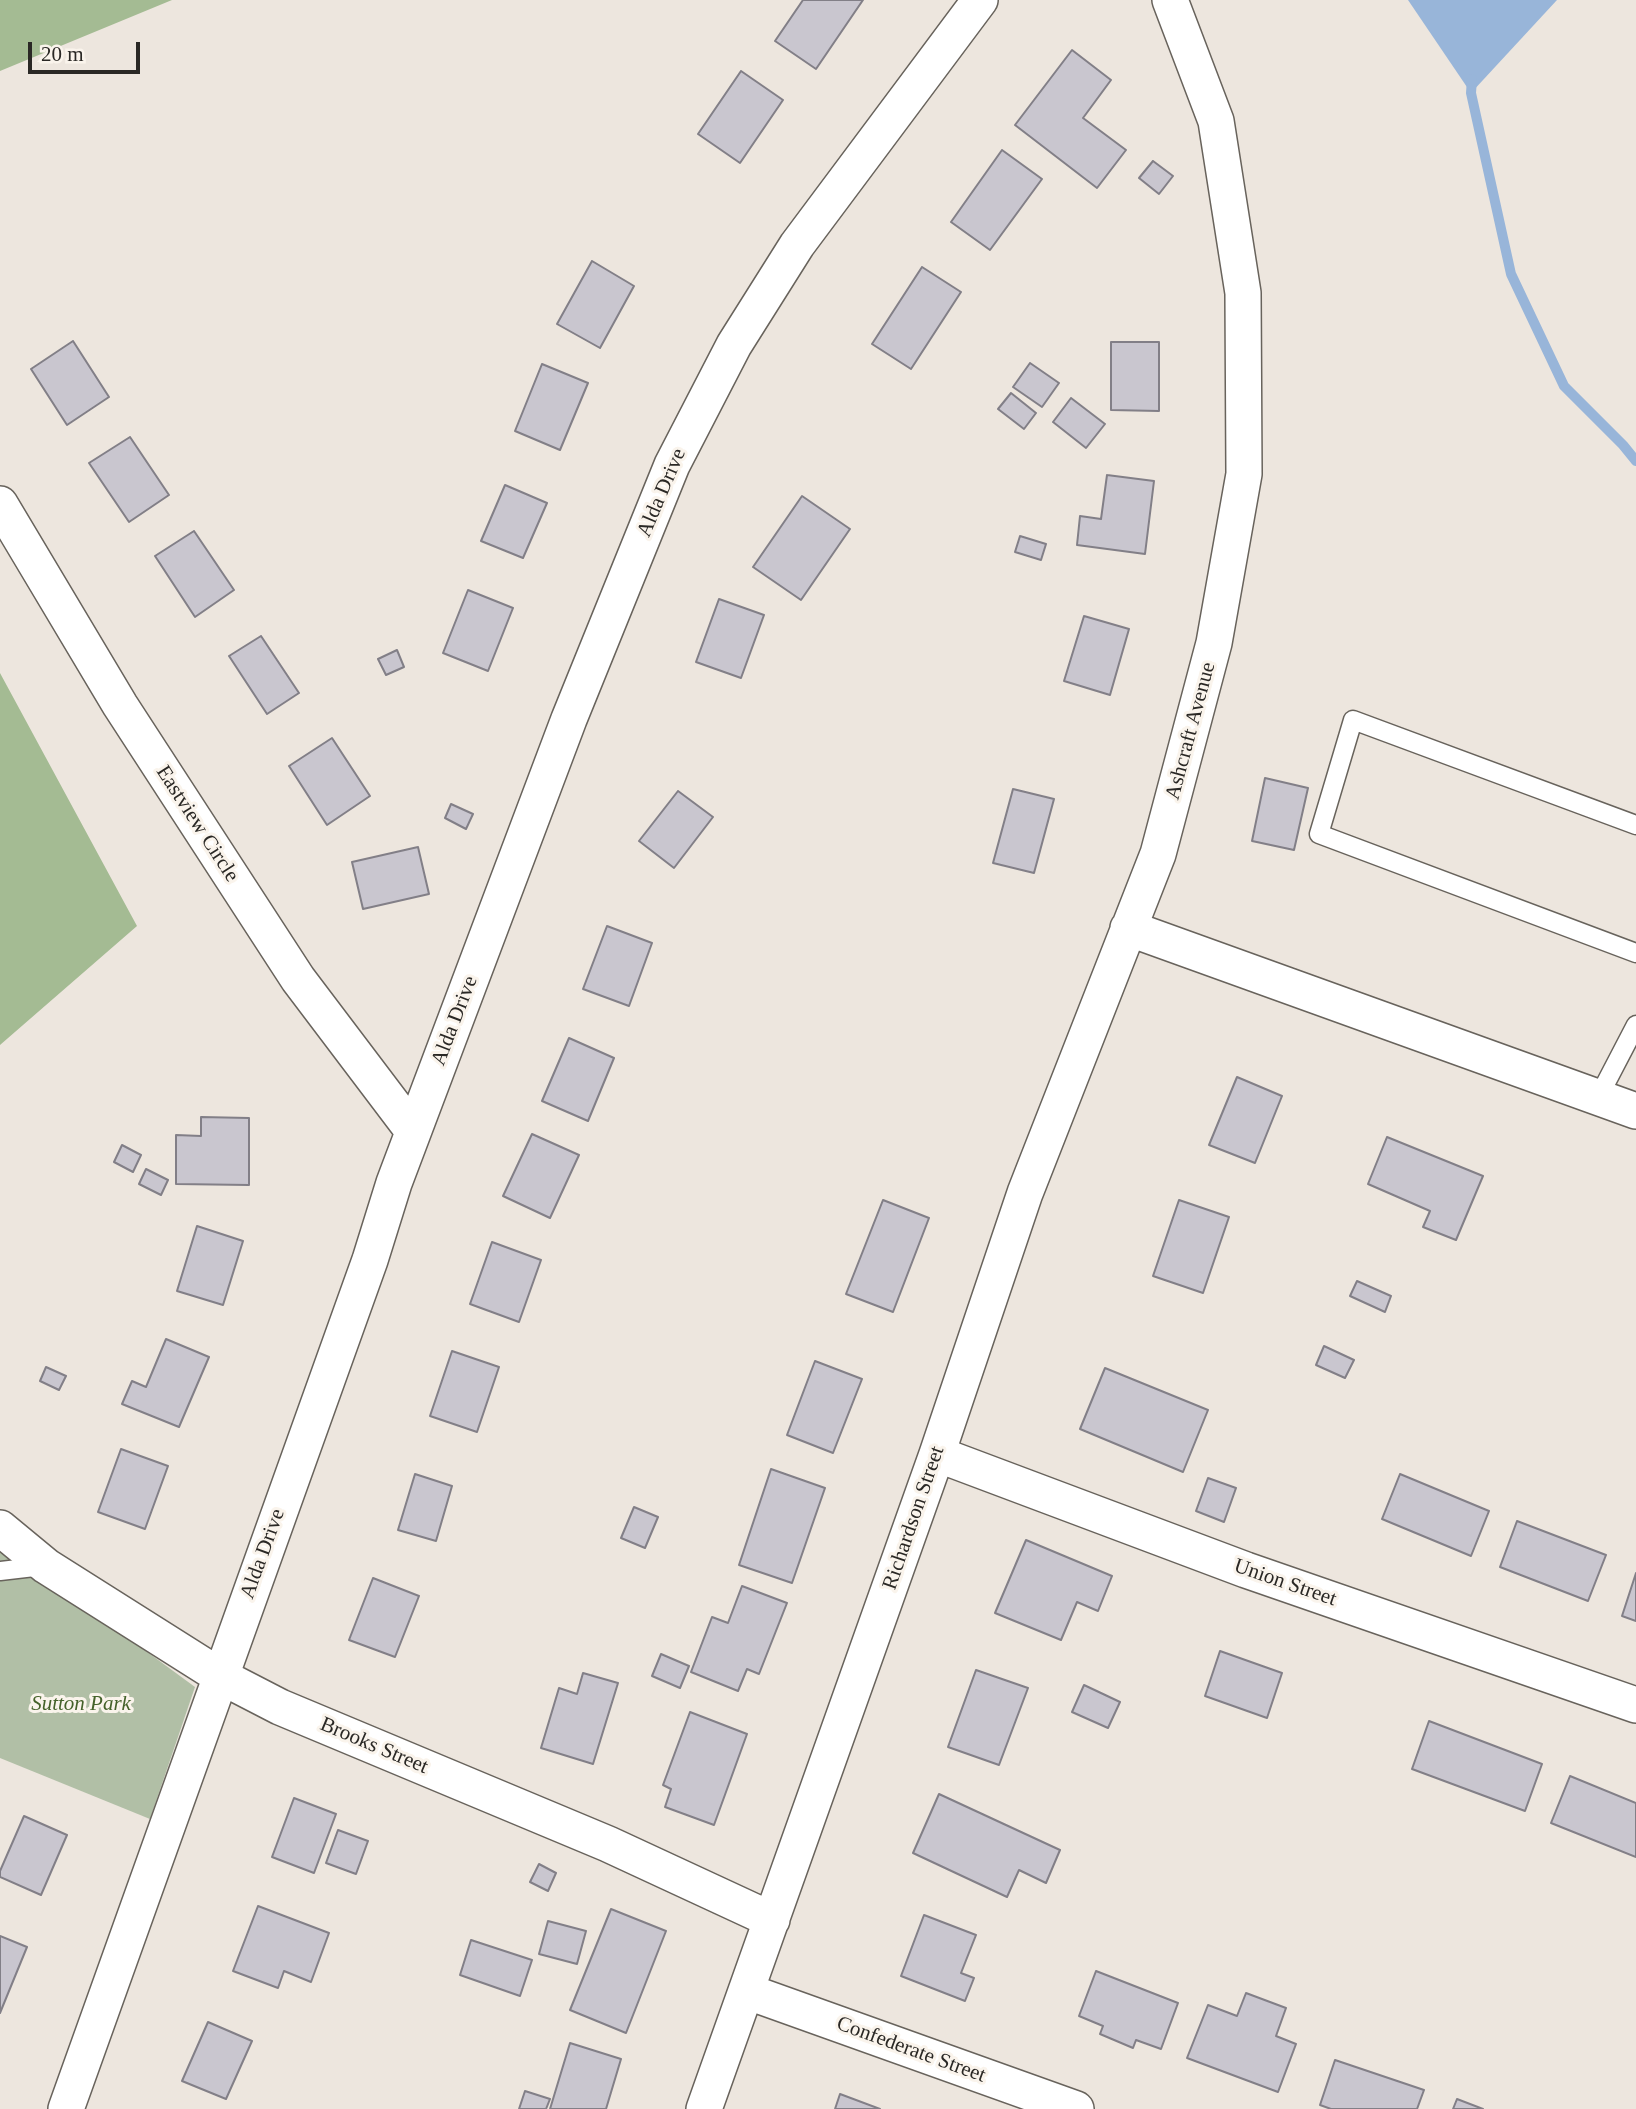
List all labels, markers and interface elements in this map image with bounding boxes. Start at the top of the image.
scale bar [32,28,144,72]
text: 20 m [41,42,84,66]
street label: Alda Drive [632,445,692,541]
street label: Ashcraft Avenue [1161,659,1221,803]
street label: Eastview Circle [150,761,244,887]
street label: Alda Drive [426,973,484,1069]
street label: Richardson Street [878,1443,950,1593]
street label: Alda Drive [235,1506,291,1602]
street label: Union Street [1230,1554,1340,1612]
park label: Sutton Park [31,1691,131,1717]
street label: Brooks Street [316,1712,432,1780]
street label: Confederate Street [833,2011,989,2089]

